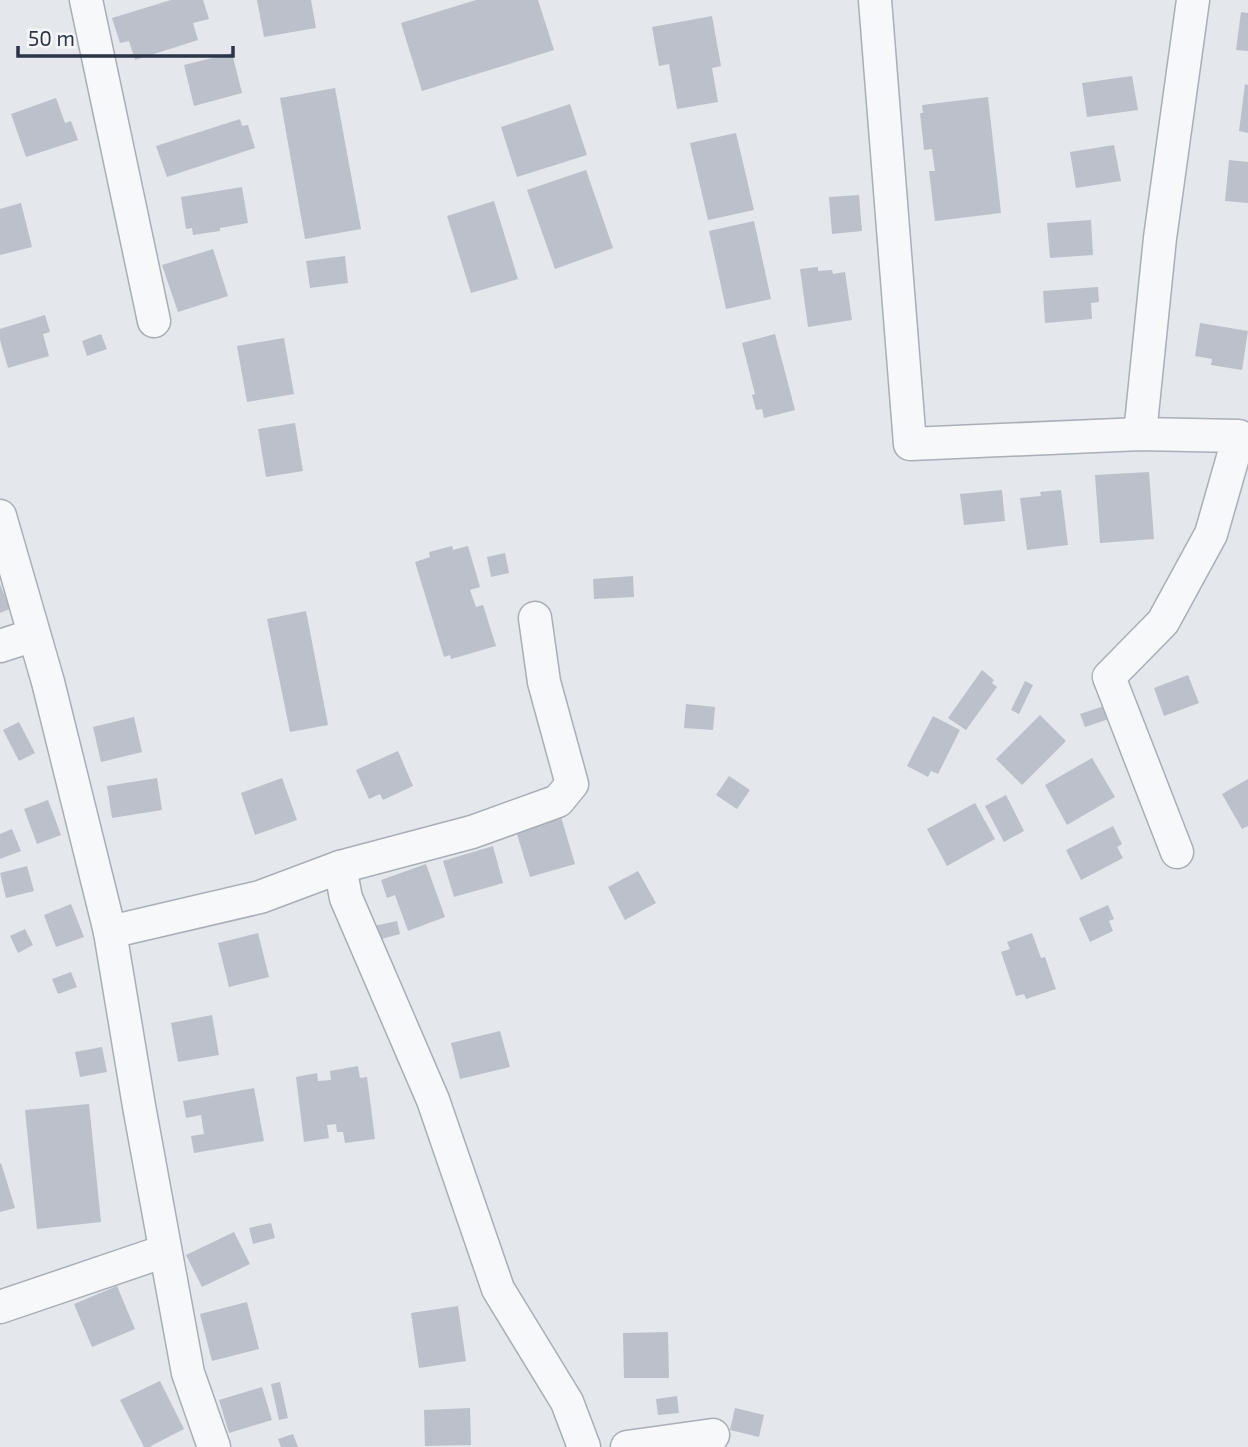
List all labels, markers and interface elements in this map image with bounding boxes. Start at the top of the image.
scale bar [18,14,233,58]
text: 50 m [28,25,75,50]

